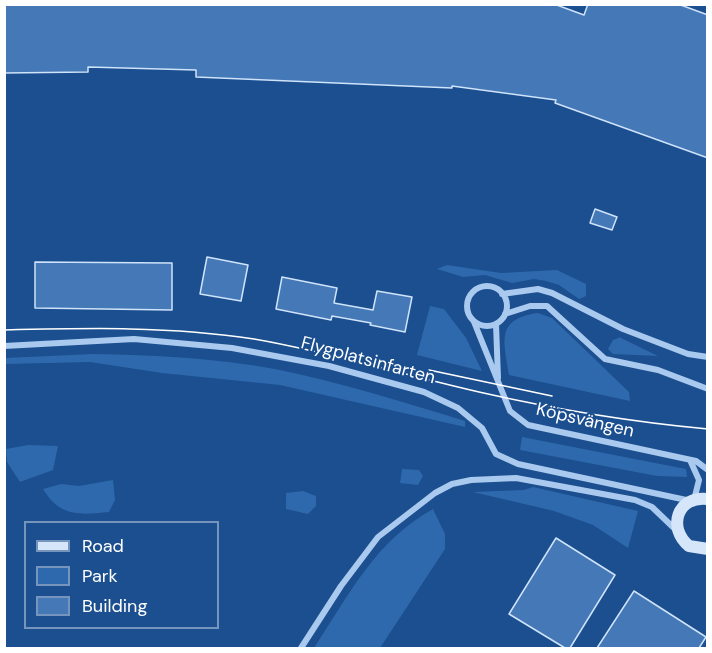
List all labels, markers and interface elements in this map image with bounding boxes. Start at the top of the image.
street label: Flygplatsinfarten [298,333,438,389]
street label: Köpsvängen [534,399,636,443]
legend [24,521,219,629]
text: Road [82,534,124,558]
text: Park [82,564,118,588]
text: Building [82,594,147,618]

